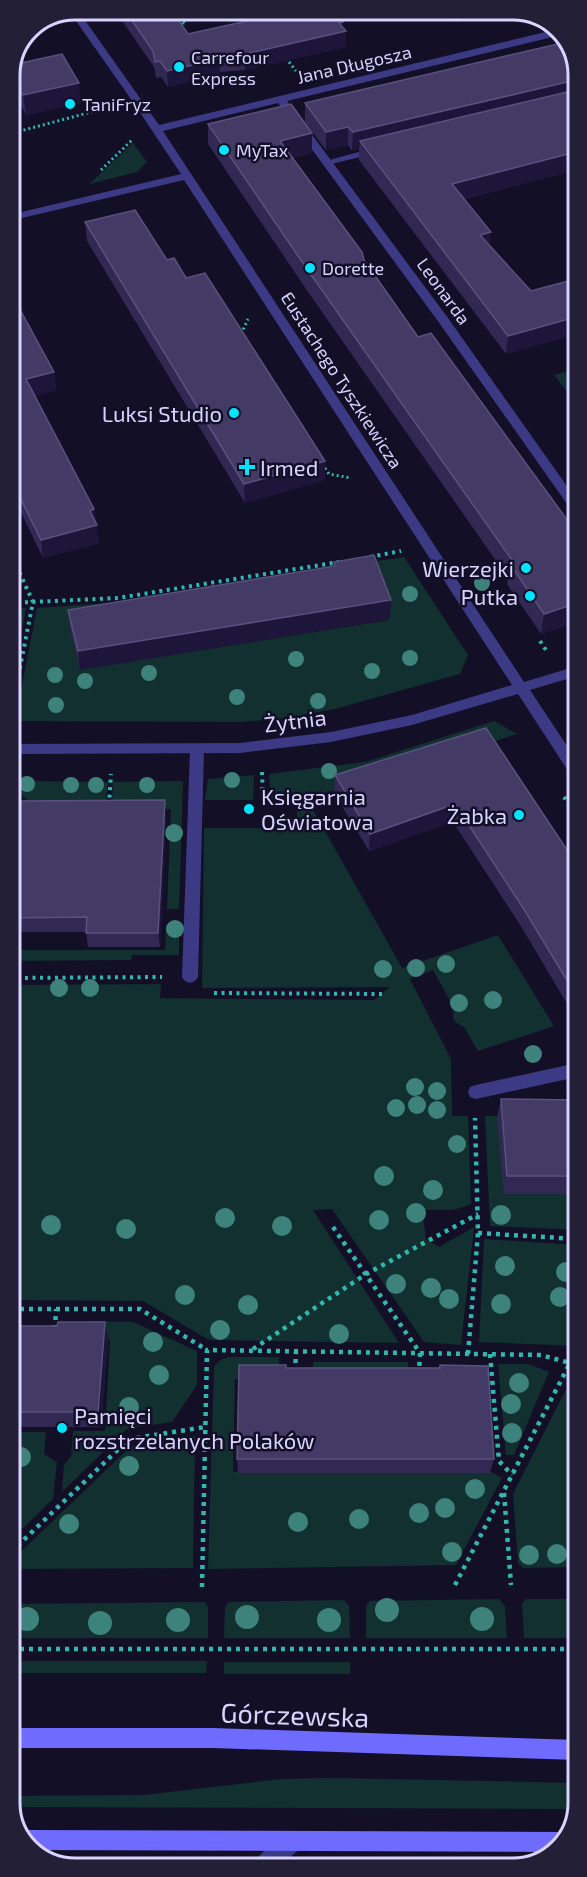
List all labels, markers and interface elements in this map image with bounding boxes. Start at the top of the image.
street label: Jana Długosza [295,40,413,88]
place label: Carrefour Express [191,46,269,89]
marker: Carrefour Express [172,60,186,74]
place label: TaniFryz [82,93,151,115]
marker: TaniFryz [63,97,77,111]
place label: MyTax [236,139,289,161]
marker: MyTax [217,143,231,157]
street label: Leonarda [413,254,475,328]
place label: Dorette [322,257,384,279]
marker: Dorette [303,261,317,275]
street label: Eustachego Tyszkiewicza [277,287,407,473]
place label: Luksi Studio [102,400,222,426]
marker: Luksi Studio [227,406,241,420]
place label: Irmed [260,454,318,480]
marker: Irmed [238,458,256,476]
place label: Wierzejki [422,555,514,582]
marker: Wierzejki [519,561,533,575]
place label: Putka [461,583,518,609]
marker: Putka [523,589,537,603]
street label: Żytnia [262,703,328,737]
place label: Księgarnia Oświatowa [261,783,374,834]
marker: Księgarnia Oświatowa [242,802,256,816]
place label: Żabka [447,802,507,828]
marker: Żabka [512,808,526,822]
place label: Pamięci rozstrzelanych Polaków [74,1402,314,1453]
marker: Pamięci rozstrzelanych Polaków [55,1421,69,1435]
street label: Górczewska [220,1695,370,1733]

